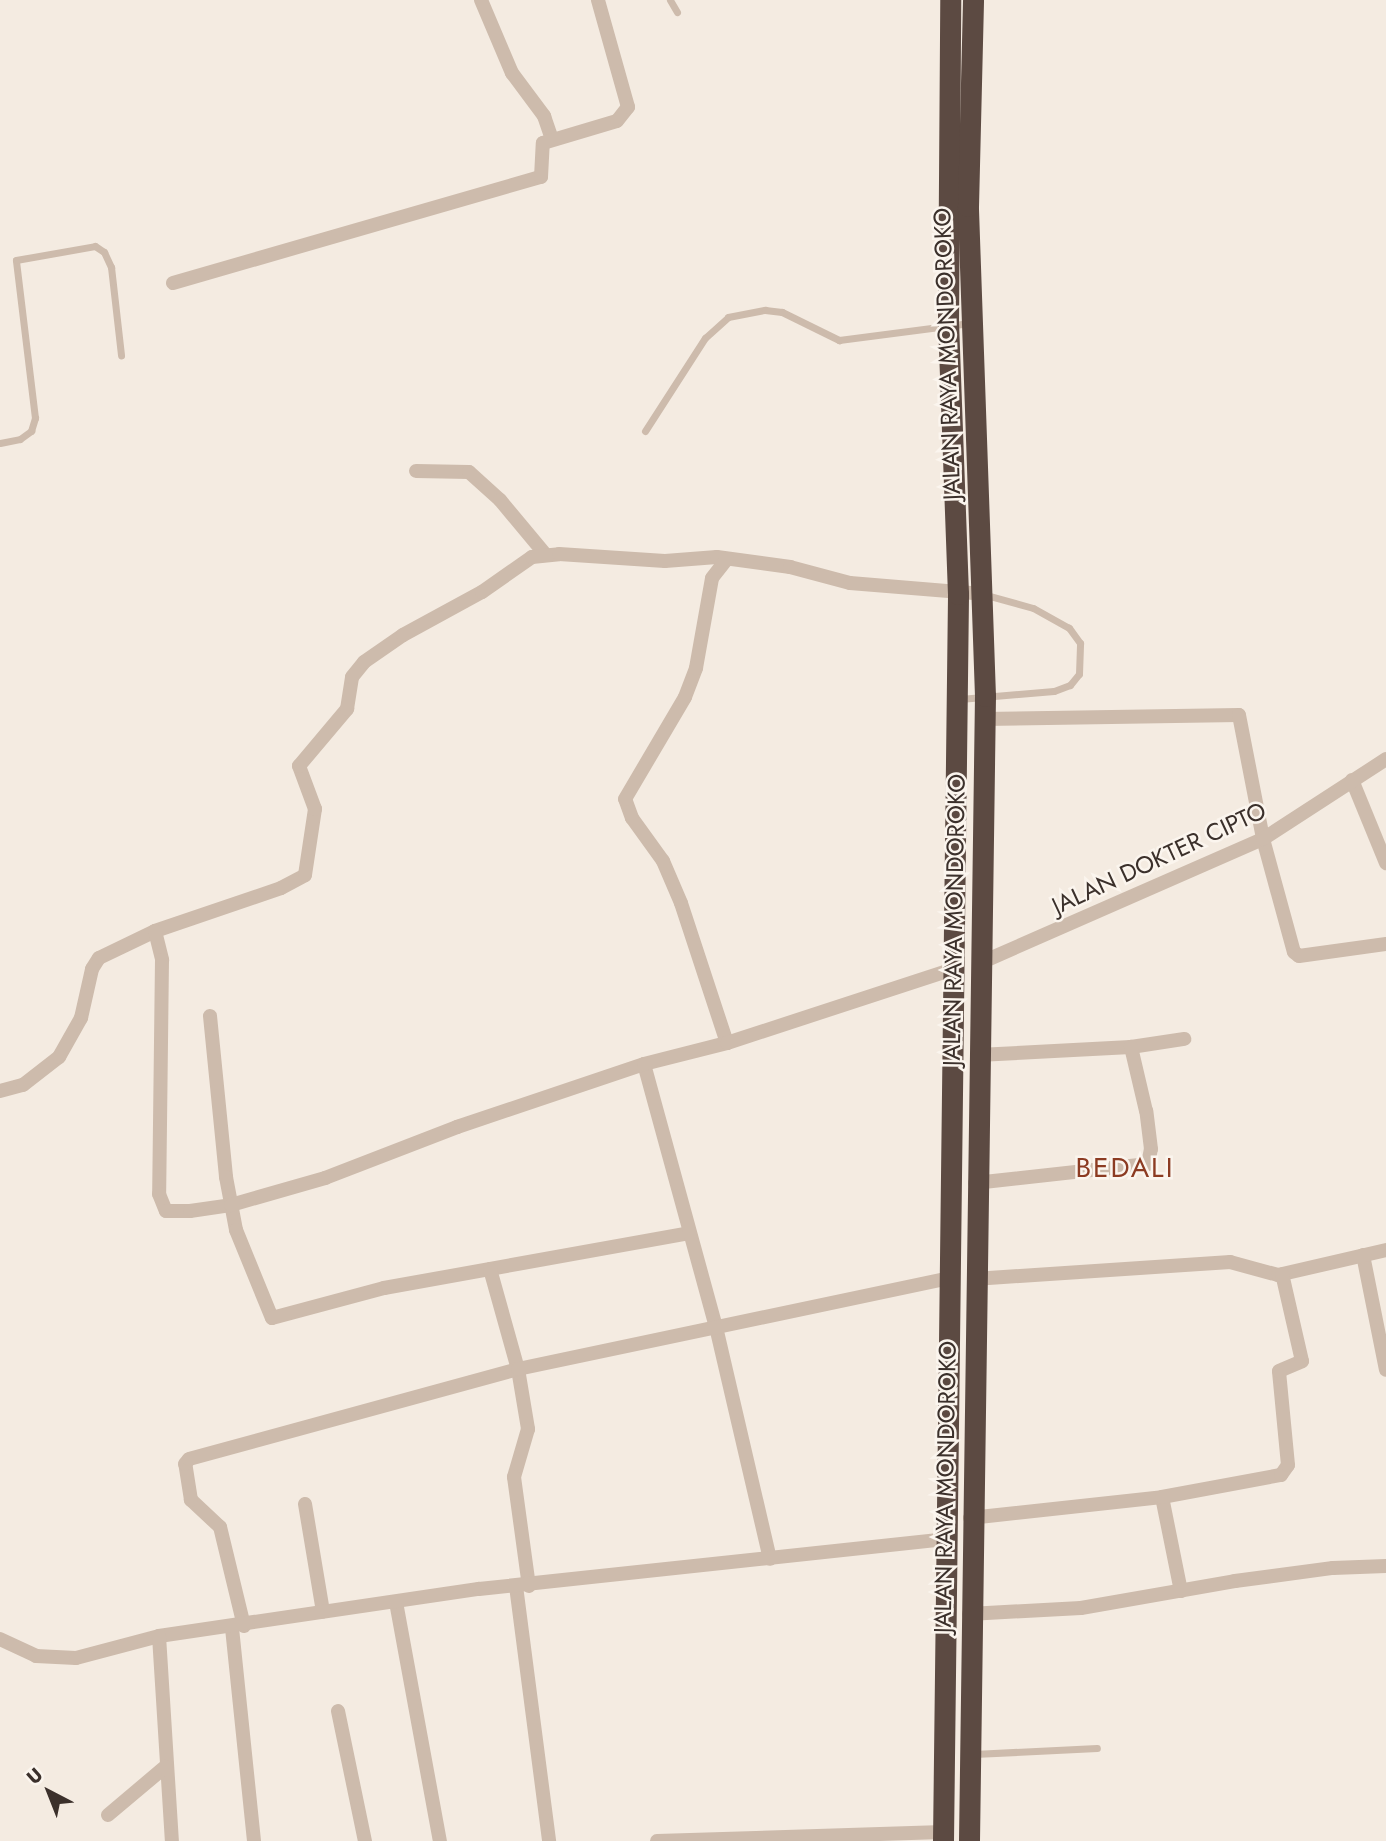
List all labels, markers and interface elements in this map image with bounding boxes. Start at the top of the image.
street label: JALAN RAYA MONDOROKO [928,207,966,501]
street label: JALAN RAYA MONDOROKO [937,774,971,1066]
street label: JALAN DOKTER CIPTO [1047,796,1271,920]
district label: BEDALI [1076,1151,1174,1185]
street label: JALAN RAYA MONDOROKO [928,1341,962,1633]
north arrow [14,1757,84,1827]
text: U [21,1762,49,1791]

